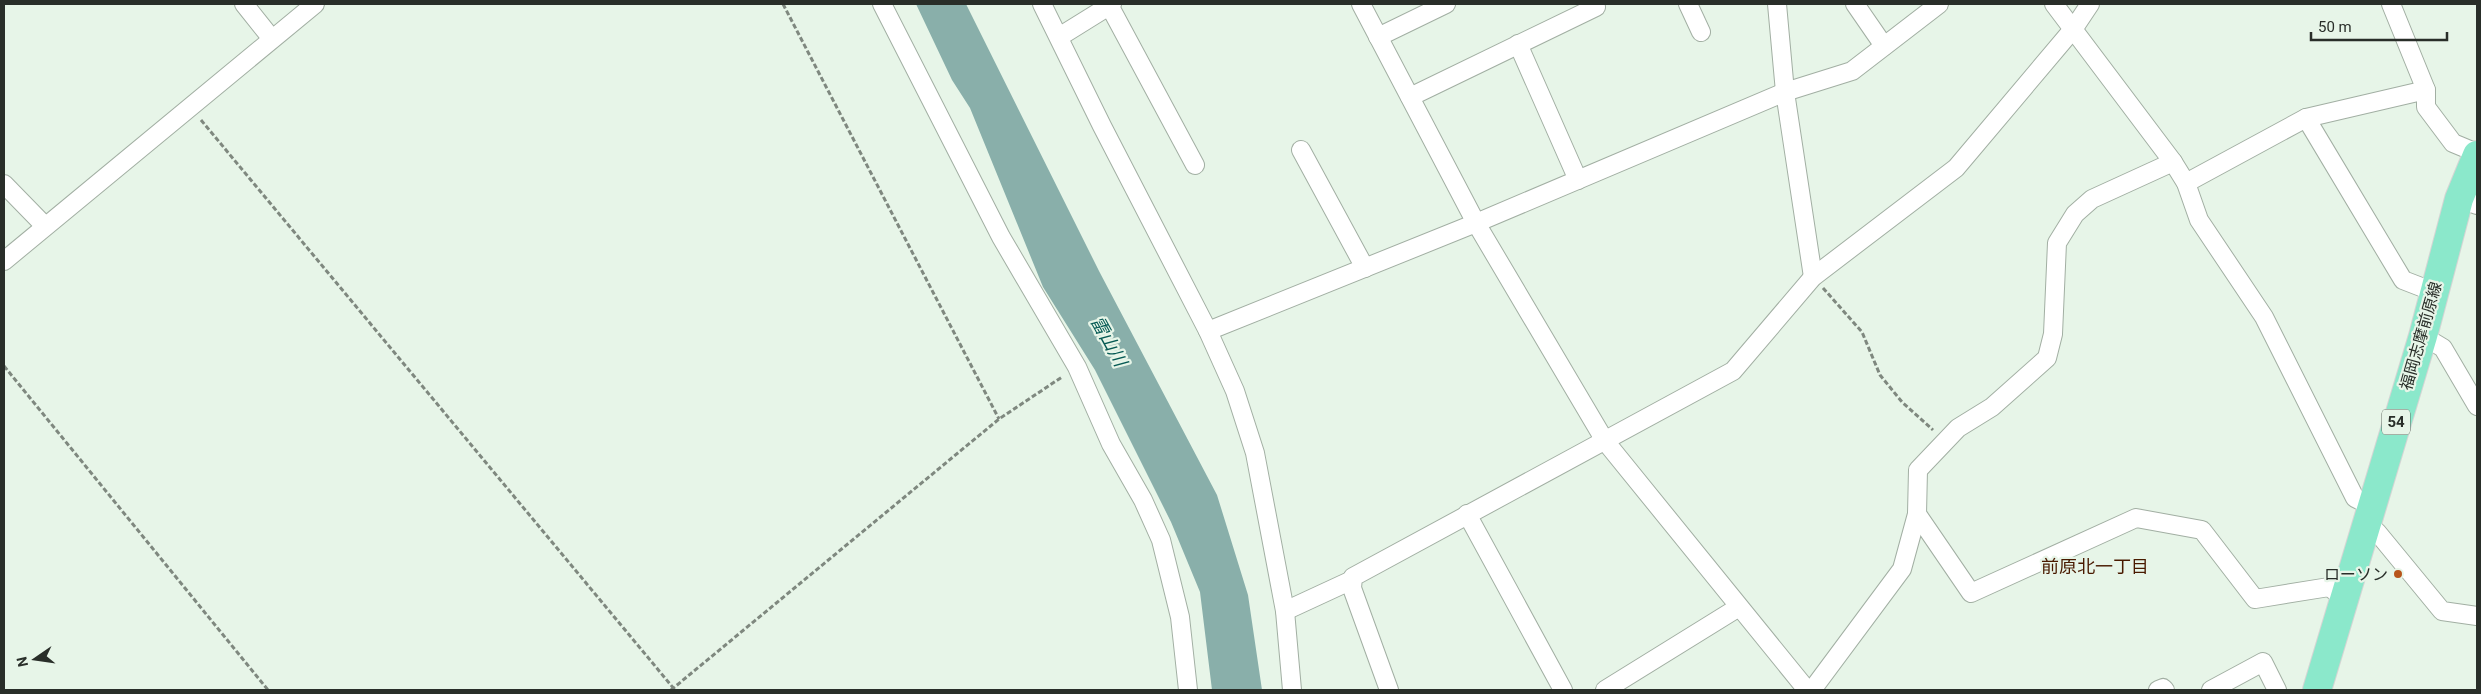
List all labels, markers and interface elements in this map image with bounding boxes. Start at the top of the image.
scale bar [2311,10,2447,42]
text: 50 m [2318,18,2352,36]
street label: 福岡志摩前原線 [2396,280,2446,392]
water label: 雷山川 [1087,312,1132,371]
road number: 54 [2382,410,2410,434]
district label: 前原北一丁目 [2041,556,2149,577]
place label: ローソン [2324,565,2388,584]
marker: ローソン [2392,568,2404,580]
north arrow [10,634,60,684]
text: N [13,655,31,669]

